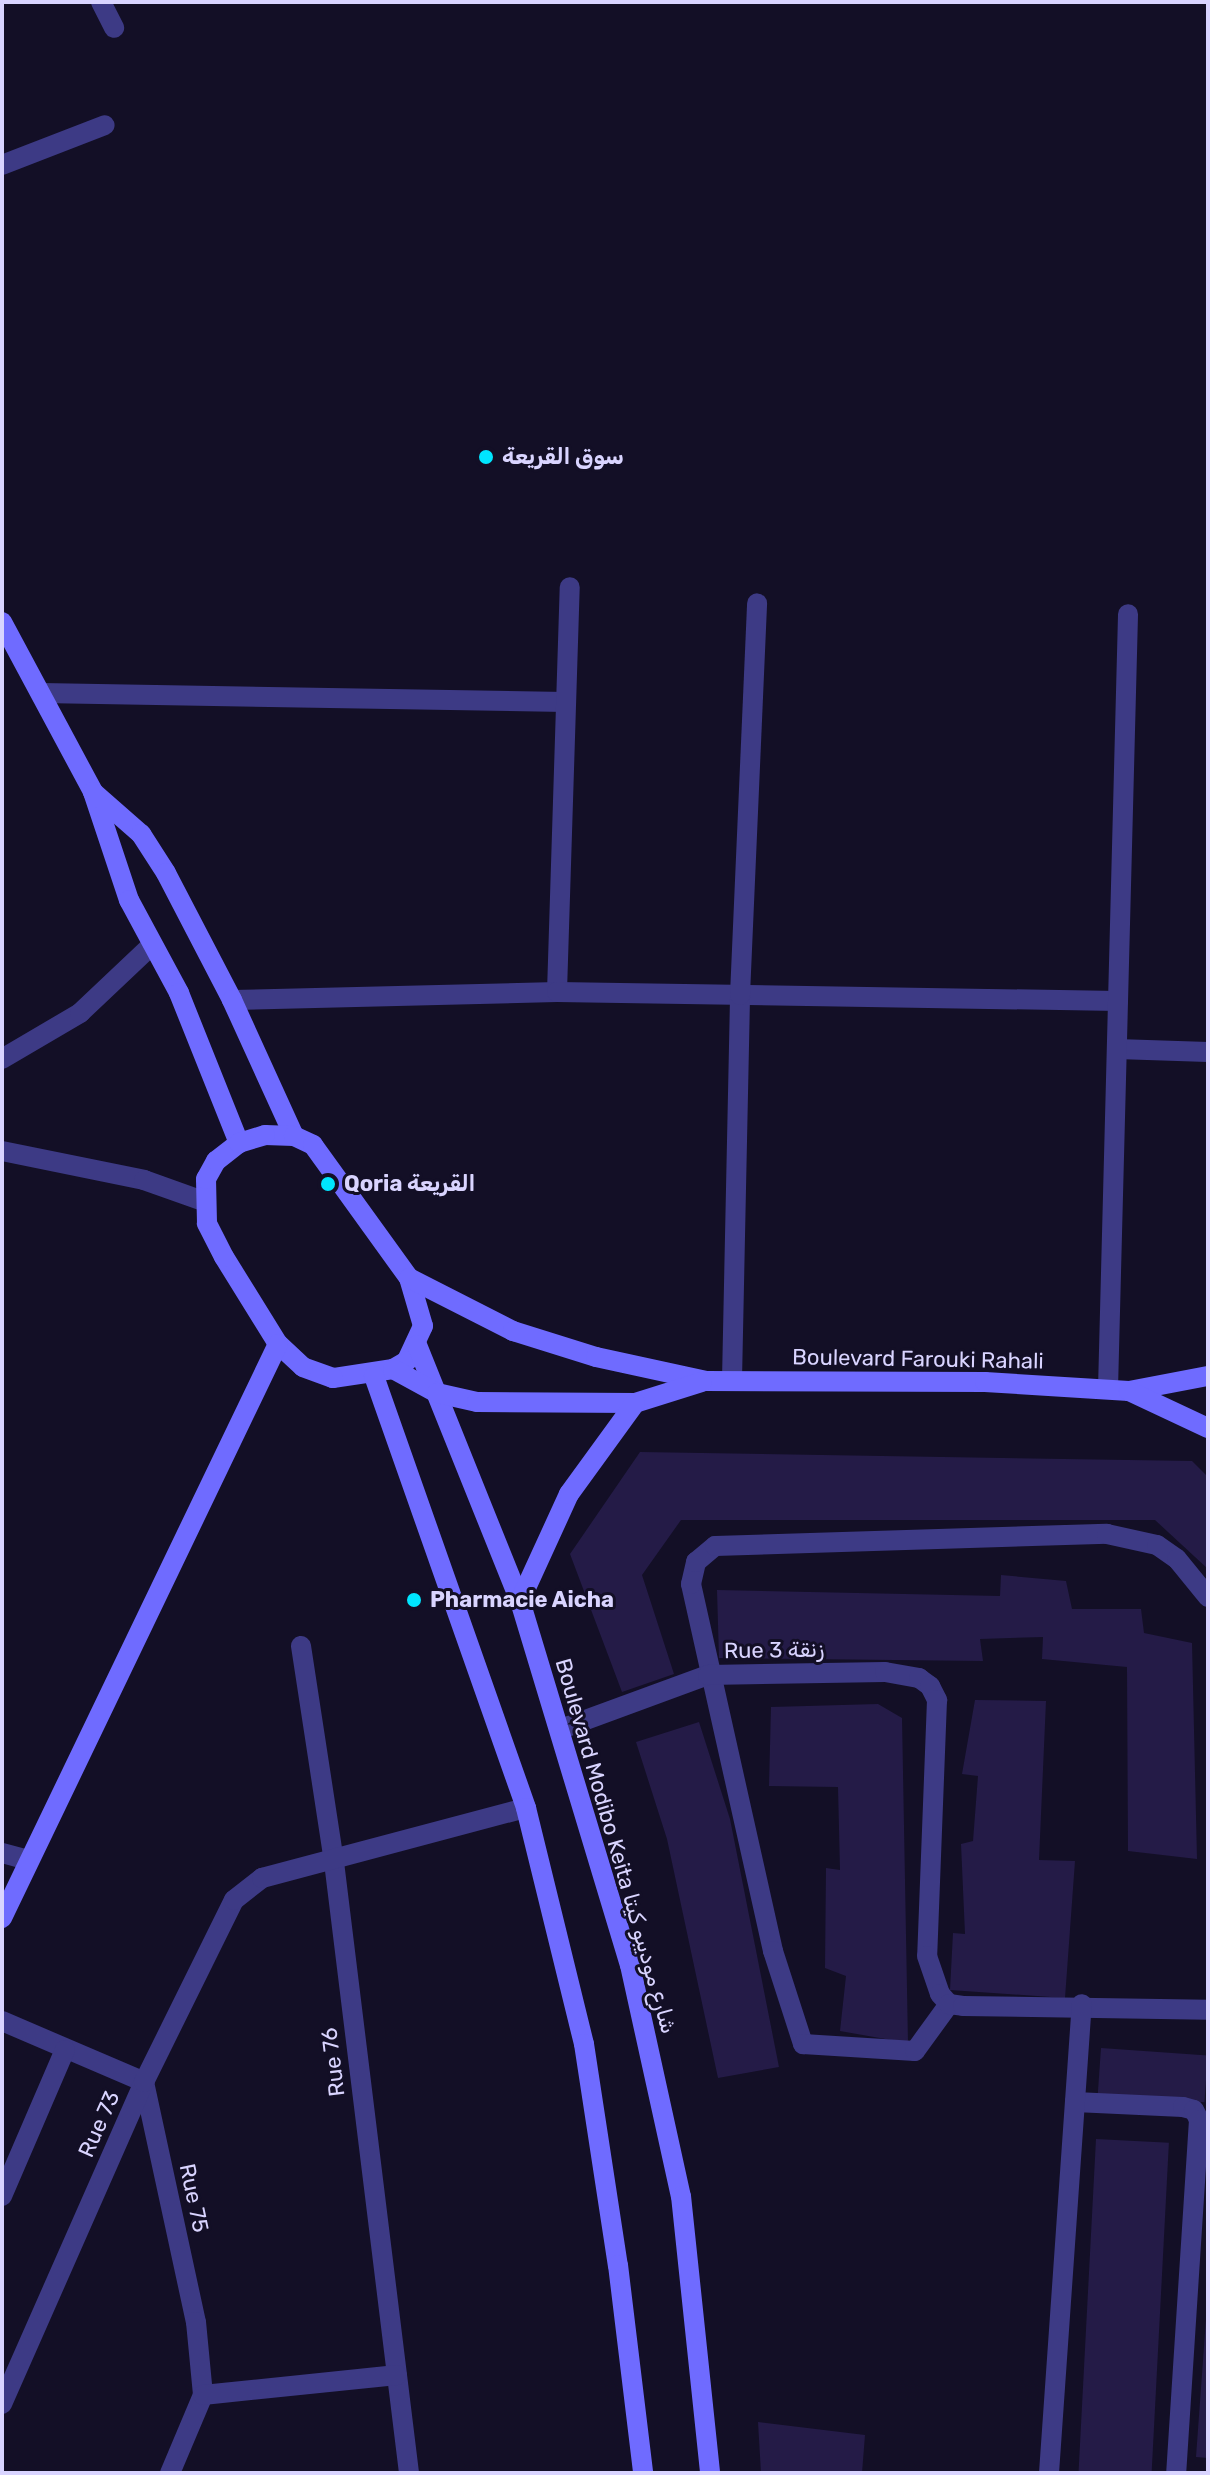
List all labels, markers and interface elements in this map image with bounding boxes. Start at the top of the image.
place label: سوق القريعة [502,444,624,470]
marker: سوق القريعة [477,448,495,466]
place label: Qoria القريعة [344,1171,475,1197]
marker: Qoria القريعة [319,1175,337,1193]
street label: Boulevard Farouki Rahali [792,1344,1044,1374]
place label: Pharmacie Aicha [430,1587,615,1613]
marker: Pharmacie Aicha [405,1591,423,1609]
street label: Rue 3 زنقة [724,1636,824,1664]
street label: Boulevard Modibo Keita شارع موديبو كيتا [550,1655,682,2037]
street label: Rue 76 [316,2026,350,2098]
street label: Rue 73 [73,2087,125,2161]
street label: Rue 75 [174,2161,214,2235]

